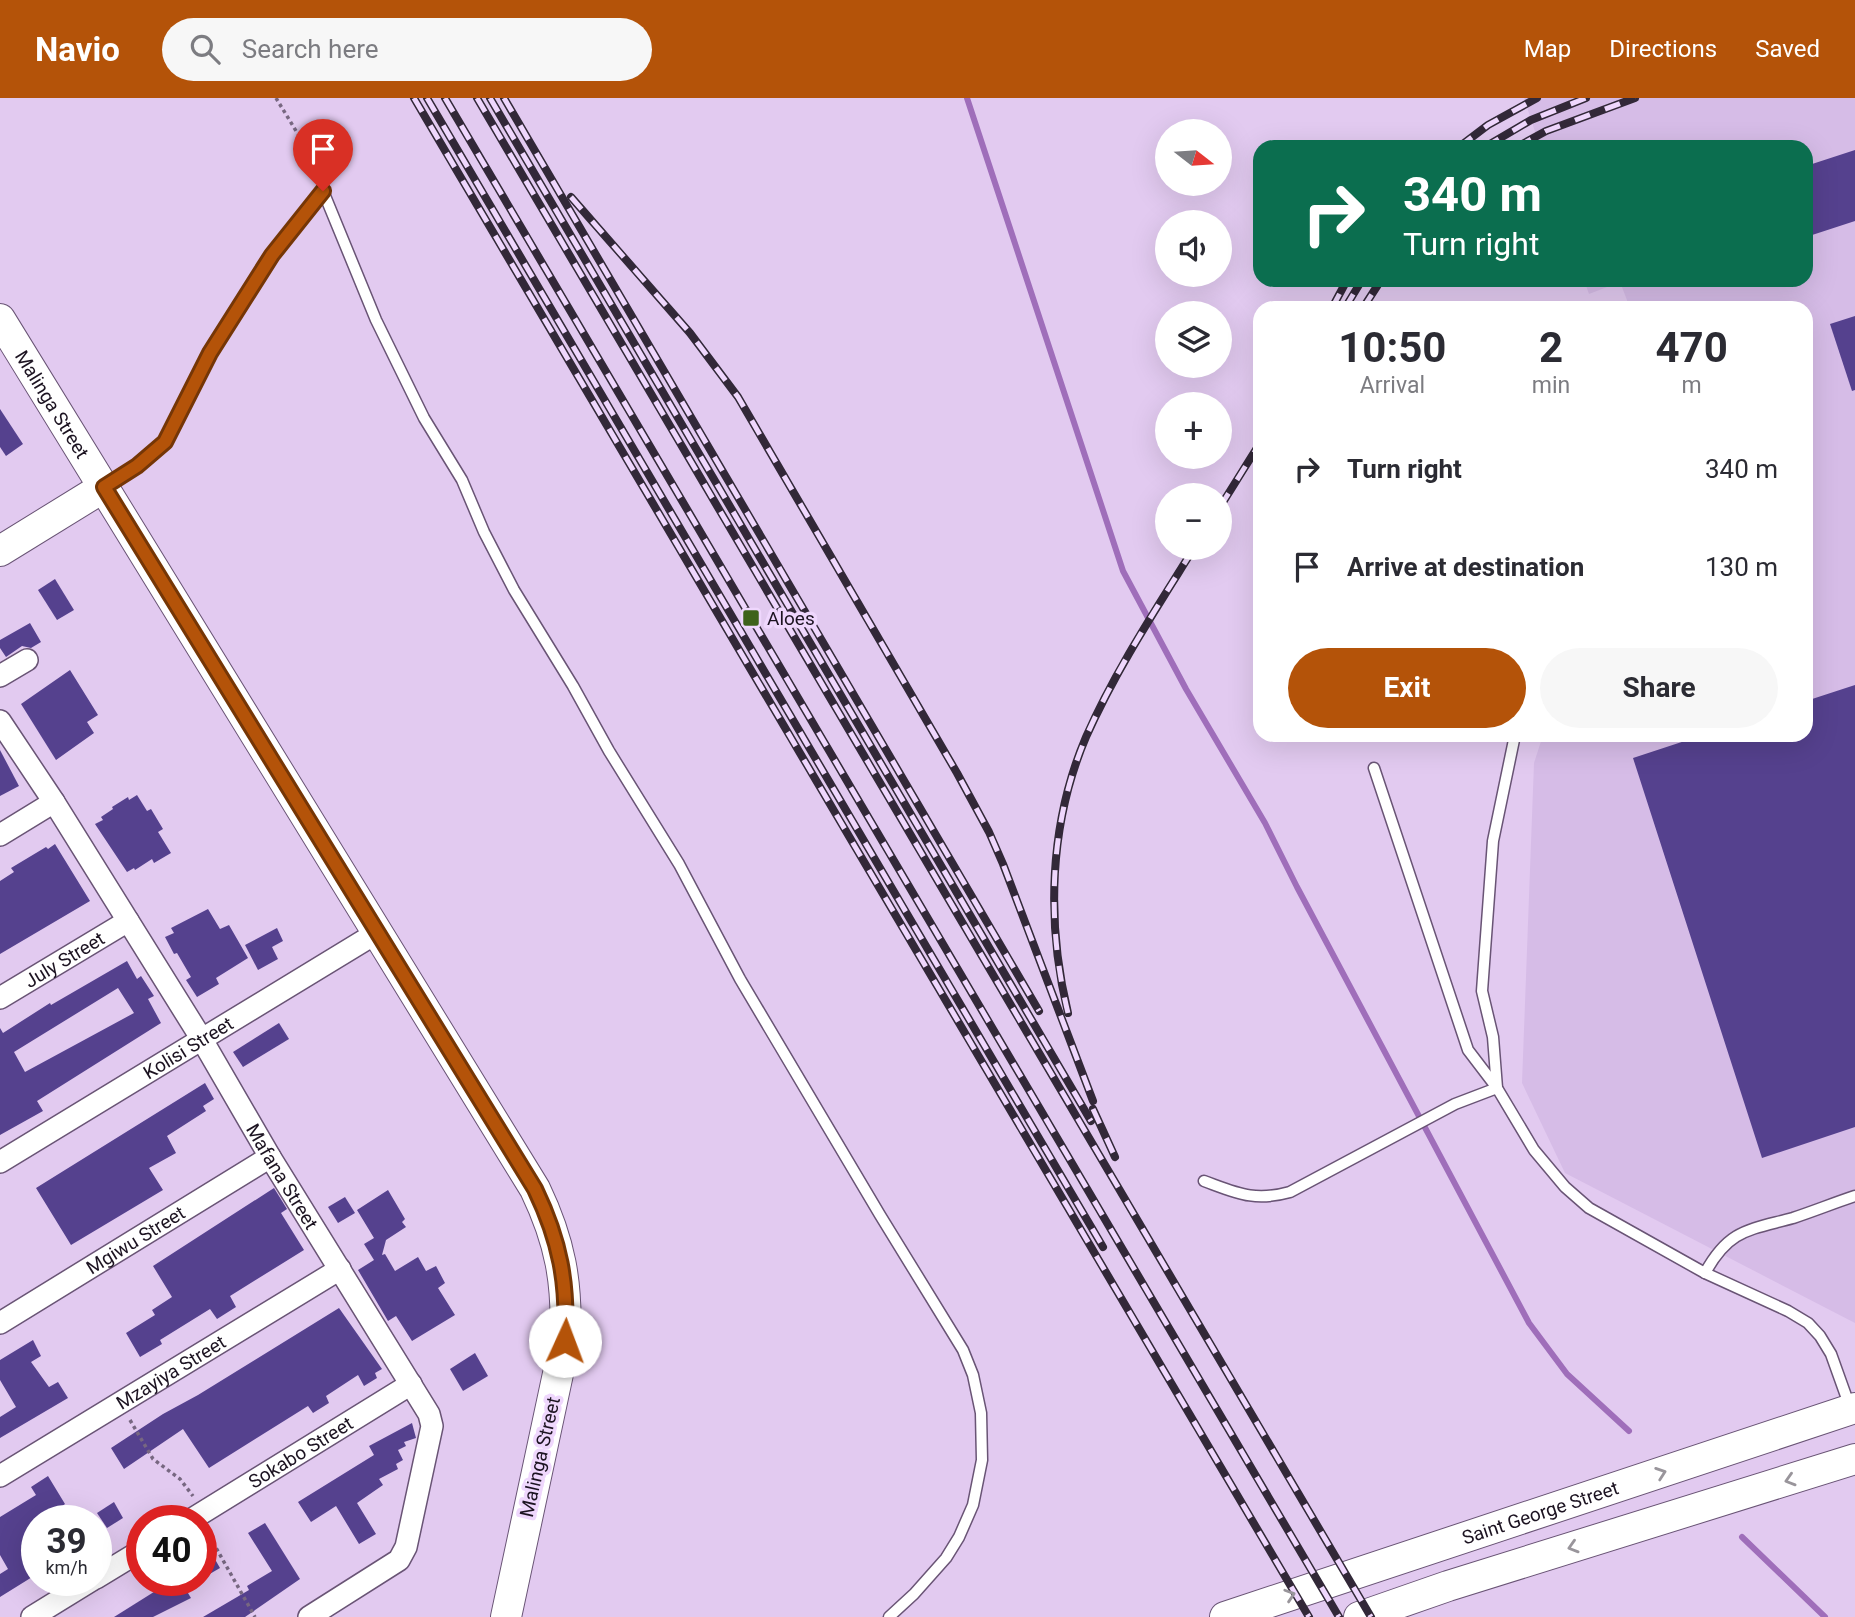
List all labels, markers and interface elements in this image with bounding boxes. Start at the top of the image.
search box [162,18,652,81]
text: Navio [35,30,120,69]
icon: search [186,30,224,68]
text: Search here [242,34,379,64]
text: Map [1524,35,1571,63]
text: Directions [1609,35,1717,63]
text: Saved [1755,35,1820,63]
pin [293,119,353,191]
north arrow [1155,119,1232,196]
map controls [1155,119,1232,560]
icon: arrive [304,130,342,168]
text: 340 m [1403,166,1542,223]
icon: right [1288,168,1379,259]
button: sound [1155,210,1232,287]
text: Turn right [1403,225,1539,263]
button: layers [1155,301,1232,378]
text: 10:50 [1338,323,1446,372]
text: 2 [1539,323,1563,372]
text: 470 [1655,323,1728,372]
street label: Malinga Street [10,346,94,462]
text: Arrival [1360,372,1425,399]
text: min [1532,372,1570,399]
text: m [1682,372,1702,399]
button: + [1155,392,1232,469]
icon: right [1288,450,1326,488]
text: Turn right [1347,454,1462,484]
text: 340 m [1705,454,1778,484]
button: − [1155,483,1232,560]
icon: arrive [1288,548,1326,586]
text: Arrive at destination [1347,552,1584,582]
text: 130 m [1705,552,1778,582]
place label: Aloes [767,607,815,630]
marker: Aloes [741,608,761,628]
button: Exit [1288,648,1526,728]
button: Share [1540,648,1778,728]
street label: July Street [20,926,109,992]
street label: Kolisi Street [139,1012,237,1084]
street label: Mafana Street [242,1119,323,1234]
street label: Mgiwu Street [82,1201,189,1279]
position arrow [528,1304,602,1378]
street label: Mzayiya Street [112,1330,230,1414]
street label: Malinga Street [515,1395,565,1519]
street label: Sokabo Street [244,1411,357,1493]
one-way arrow [1655,1467,1667,1481]
one-way arrow [1784,1471,1796,1486]
street label: Saint George Street [1459,1476,1621,1549]
speed limit sign: 40 [126,1505,217,1596]
text: 39 [46,1521,87,1562]
one-way arrow [1567,1539,1579,1553]
text: km/h [45,1557,88,1578]
one-way arrow [1283,1589,1295,1603]

